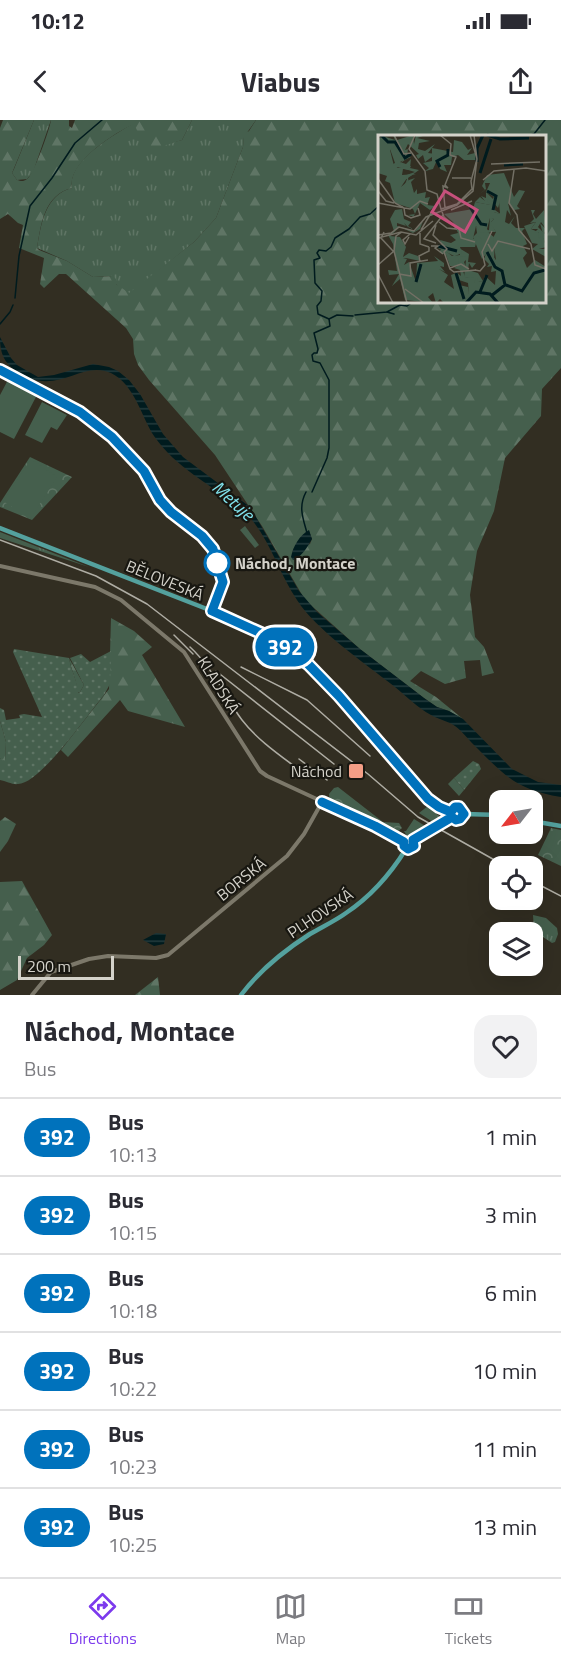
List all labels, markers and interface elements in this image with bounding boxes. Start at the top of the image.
text: 10:12 [30,4,85,38]
text: Viabus [241,61,320,102]
icon: back [24,65,57,98]
icon: share [504,65,537,98]
inset map [378,135,546,303]
water label: Metuje [206,474,262,528]
marker: Náchod, Montace [204,550,230,576]
place label: Náchod, Montace [235,551,356,575]
street label: BĚLOVESKÁ [123,554,208,607]
line badge: 392 [250,628,320,666]
text: 392 [267,631,303,663]
street label: KLADSKÁ [192,652,246,719]
place label: Náchod [291,759,342,783]
marker: Náchod [347,762,365,780]
north arrow [489,790,543,844]
map controls [489,790,543,976]
street label: BORSKÁ [211,851,271,906]
button: locate [489,856,543,910]
street label: PLHOVSKÁ [282,882,358,944]
button: layers [489,922,543,976]
scale bar [18,953,114,980]
text: 200 m [27,954,71,978]
text: Náchod, Montace [24,1009,235,1052]
button: heart [474,1015,537,1078]
text: Bus [24,1053,56,1084]
text: Bus [108,1105,144,1139]
text: 1 min [485,1120,537,1154]
text: 392 [39,1121,75,1153]
text: 10:13 [108,1139,157,1170]
text: Bus [108,1183,144,1217]
text: 3 min [485,1198,537,1232]
text: 392 [39,1199,75,1231]
text: 10:15 [108,1217,157,1248]
text: Bus [108,1261,144,1295]
text: 6 min [485,1276,537,1310]
text: 392 [39,1277,75,1309]
text: 10:18 [108,1295,157,1326]
text: Bus [108,1339,144,1373]
text: 10 min [472,1354,537,1388]
text: 392 [39,1355,75,1387]
text: 10:22 [108,1373,157,1404]
text: Bus [108,1417,144,1451]
text: 11 min [472,1432,537,1466]
text: 392 [39,1433,75,1465]
text: 10:23 [108,1451,157,1482]
text: Bus [108,1495,144,1529]
text: 13 min [472,1510,537,1544]
text: 392 [39,1511,75,1543]
text: 10:25 [108,1529,157,1560]
tab: Directions [69,1590,137,1650]
tab: Map [274,1590,307,1650]
tab: Tickets [445,1590,492,1650]

